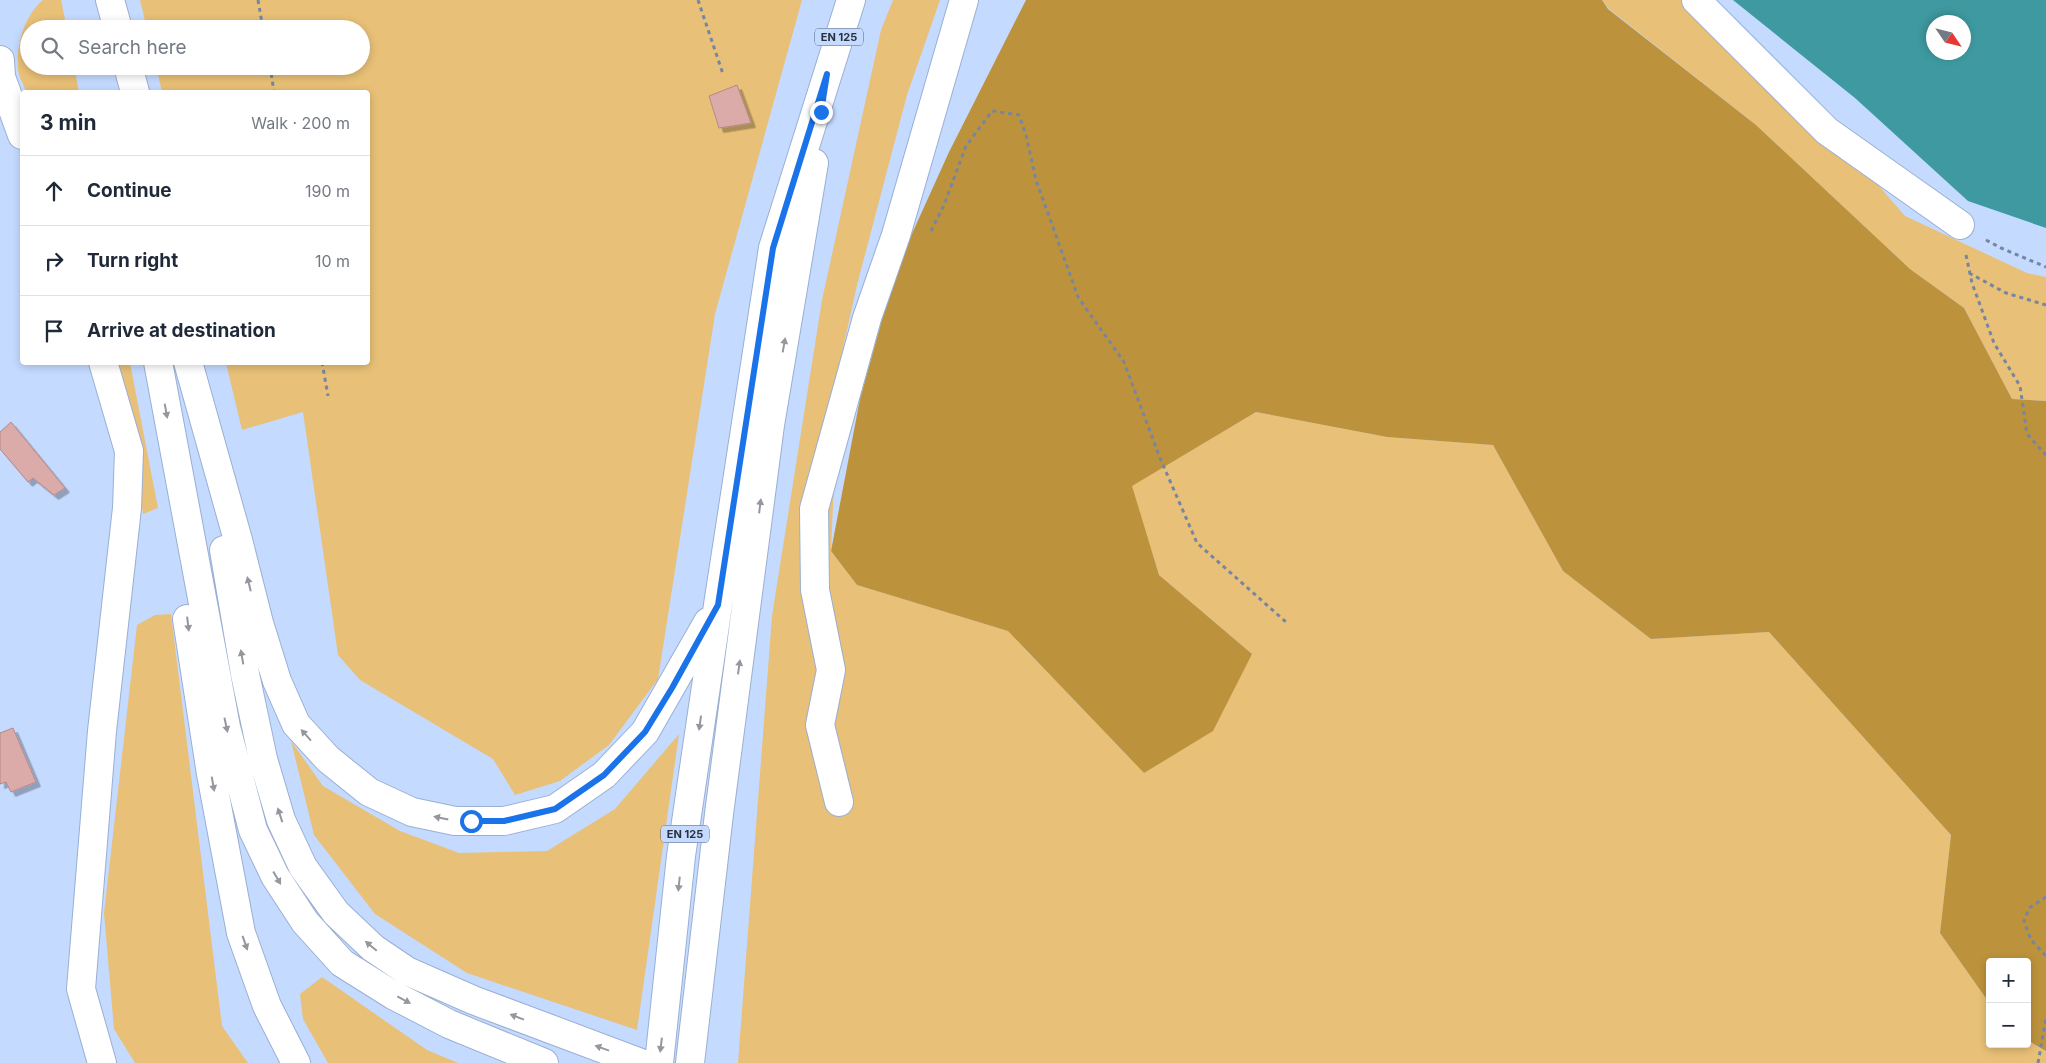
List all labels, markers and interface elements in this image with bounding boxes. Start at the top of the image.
north arrow [1926,15,1971,60]
search box [20,20,370,75]
road number: EN 125 [815,28,863,46]
icon: search [38,34,66,62]
text: Search here [78,36,187,59]
route end [810,101,833,124]
text: 3 min [40,110,96,135]
text: Walk · 200 m [251,113,350,133]
icon: ahead [40,177,68,205]
text: Continue [87,179,172,202]
text: 190 m [305,181,350,201]
icon: right [40,247,68,275]
text: Turn right [87,249,178,272]
text: 10 m [315,251,350,271]
icon: arrive [40,317,68,345]
text: Arrive at destination [87,319,276,342]
one-way arrow [780,337,788,353]
one-way arrow [163,403,171,419]
one-way arrow [756,498,764,514]
one-way arrow [245,576,253,591]
one-way arrow [184,616,192,632]
one-way arrow [238,648,246,664]
one-way arrow [735,659,743,675]
one-way arrow [696,715,704,731]
one-way arrow [222,717,230,733]
one-way arrow [300,728,311,741]
one-way arrow [210,776,218,792]
one-way arrow [276,807,283,822]
route start [460,810,483,833]
one-way arrow [433,814,448,822]
road number: EN 125 [661,826,709,842]
one-way arrow [273,871,282,884]
one-way arrow [674,876,682,892]
one-way arrow [242,936,249,951]
one-way arrow [365,941,378,952]
map controls [1986,958,2031,1048]
button: + [1986,958,2031,1003]
one-way arrow [397,996,411,1004]
button: − [1986,1003,2031,1048]
one-way arrow [509,1013,524,1021]
one-way arrow [657,1037,665,1053]
one-way arrow [594,1044,609,1052]

